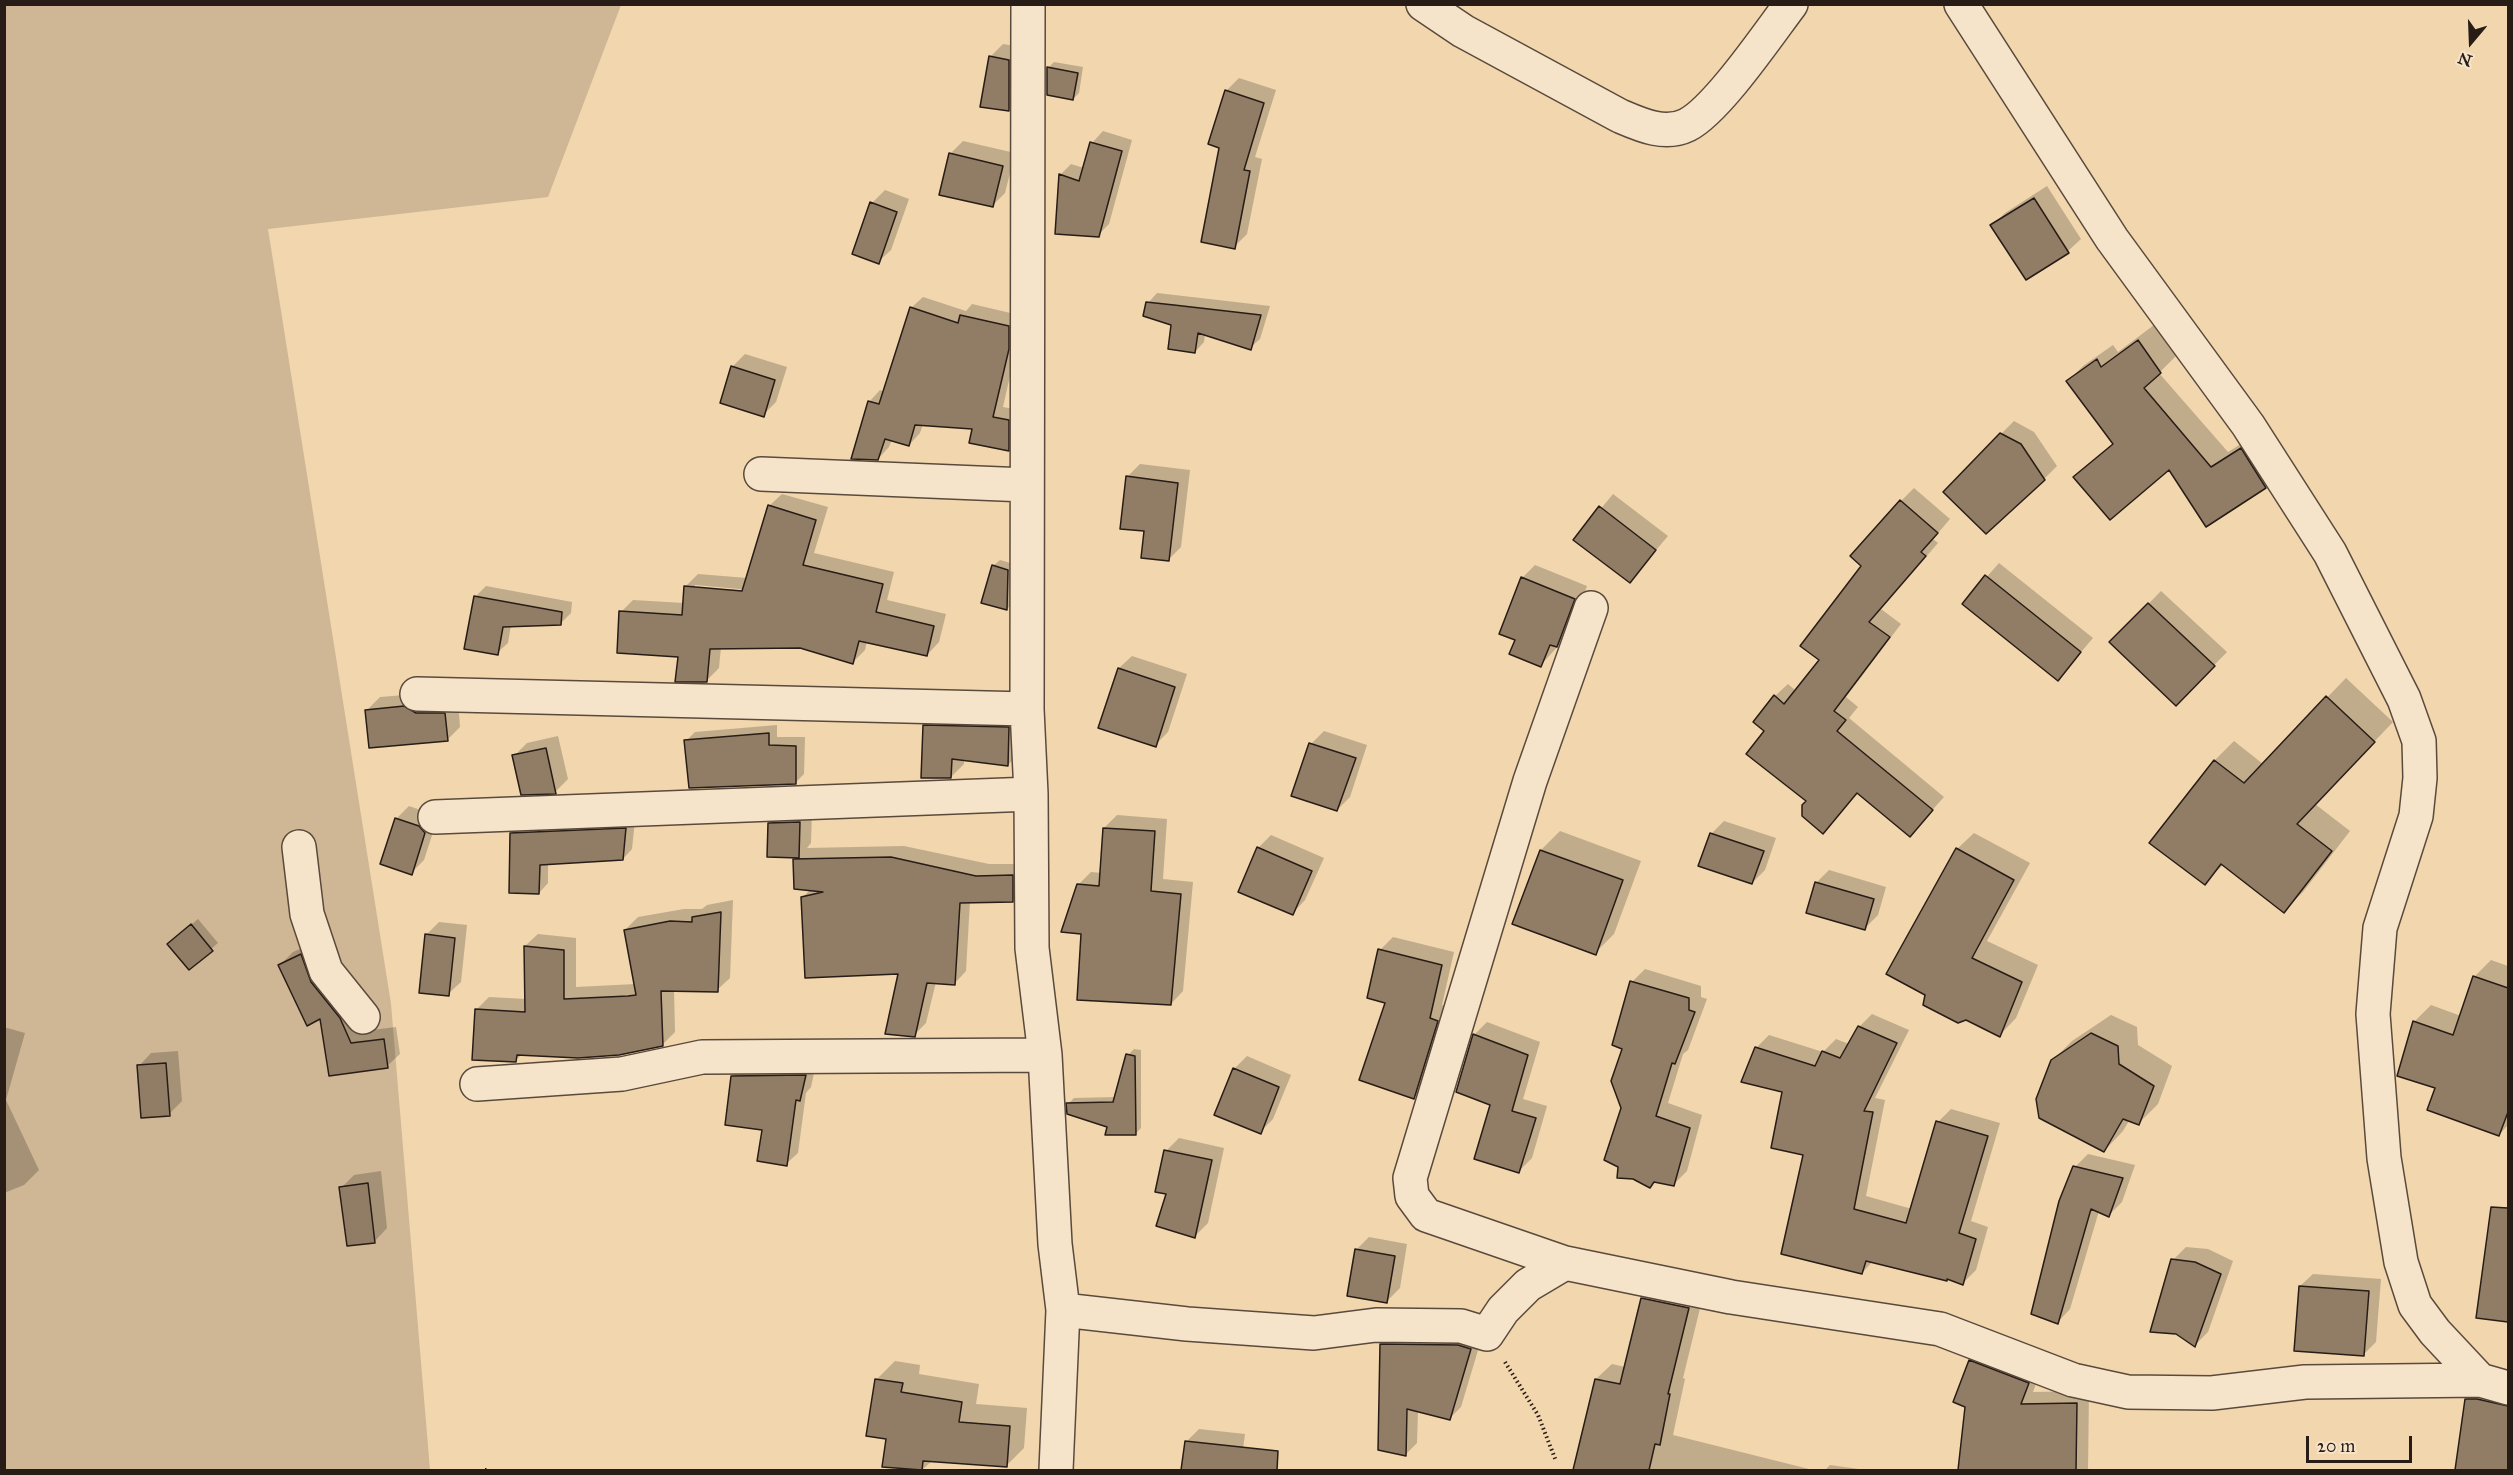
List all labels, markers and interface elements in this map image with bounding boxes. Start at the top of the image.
north arrow [2441,12,2501,72]
text: N [2455,48,2474,71]
scale bar [2309,1424,2416,1462]
text: 20 m [2317,1435,2355,1457]

